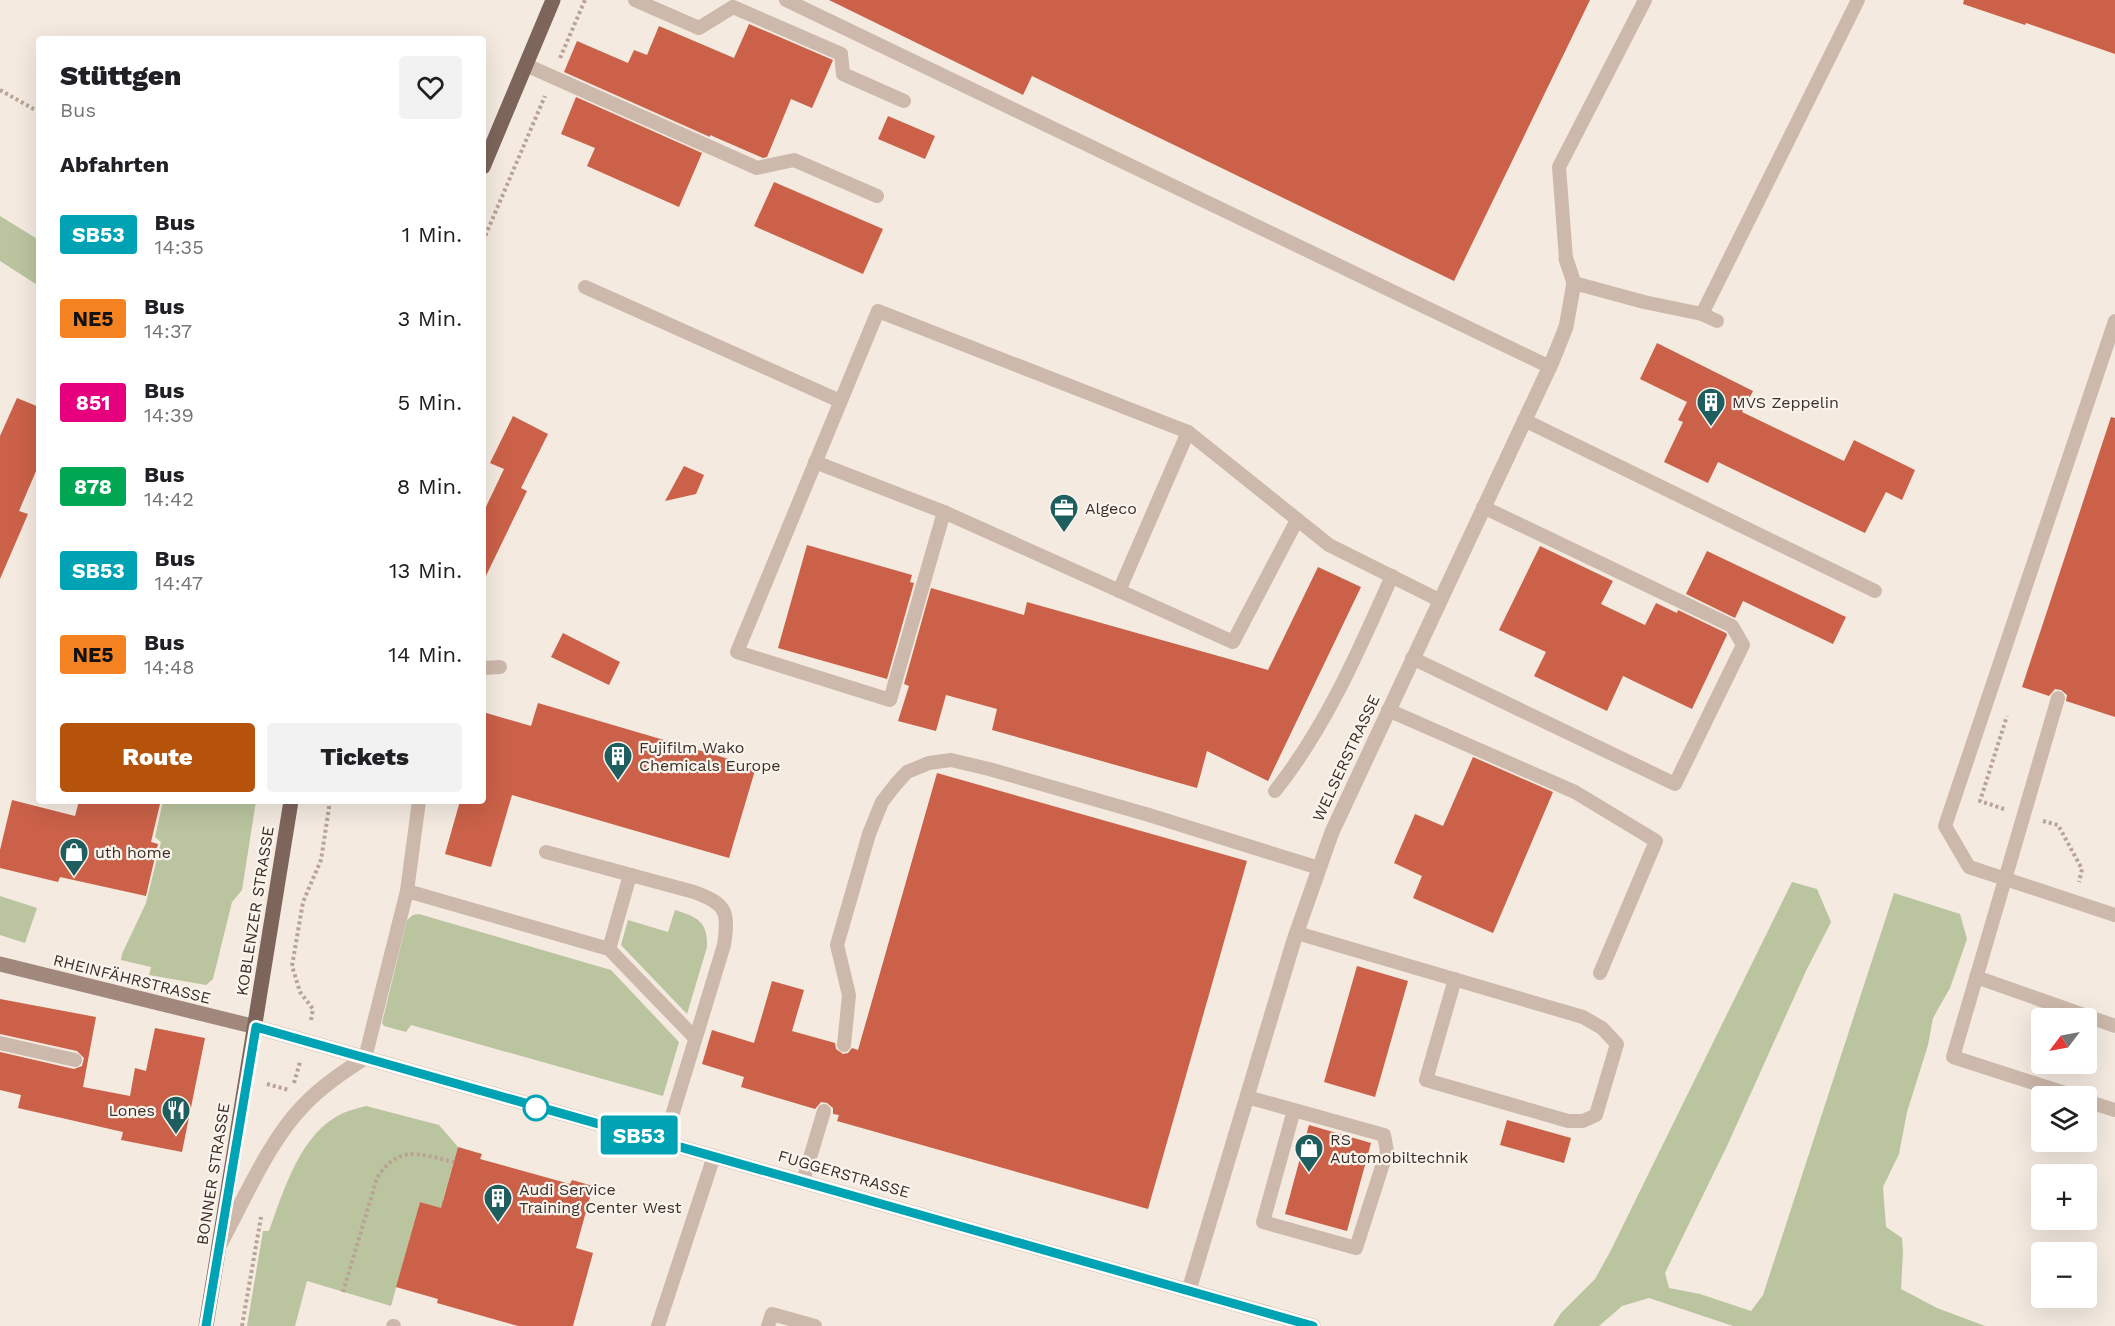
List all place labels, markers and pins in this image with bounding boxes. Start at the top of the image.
building icon: MVS Zeppelin [1695,386,1727,428]
place label: MVS Zeppelin [1732,393,1839,412]
office icon: Algeco [1048,492,1080,534]
place label: Algeco [1085,499,1137,518]
place label: Fujifilm Wako Chemicals Europe [639,738,780,775]
building icon: Fujifilm Wako Chemicals Europe [602,740,634,782]
shop icon: uth home [58,836,90,878]
place label: uth home [95,843,171,862]
restaurant icon: Lones [160,1094,192,1136]
unlabelled marker [523,1095,549,1121]
place label: Lones [109,1101,155,1120]
place label: RS Automobiltechnik [1330,1130,1468,1167]
shop icon: RS Automobiltechnik [1293,1132,1325,1174]
place label: Audi Service Training Center West [519,1180,682,1217]
building icon: Audi Service Training Center West [482,1182,514,1224]

